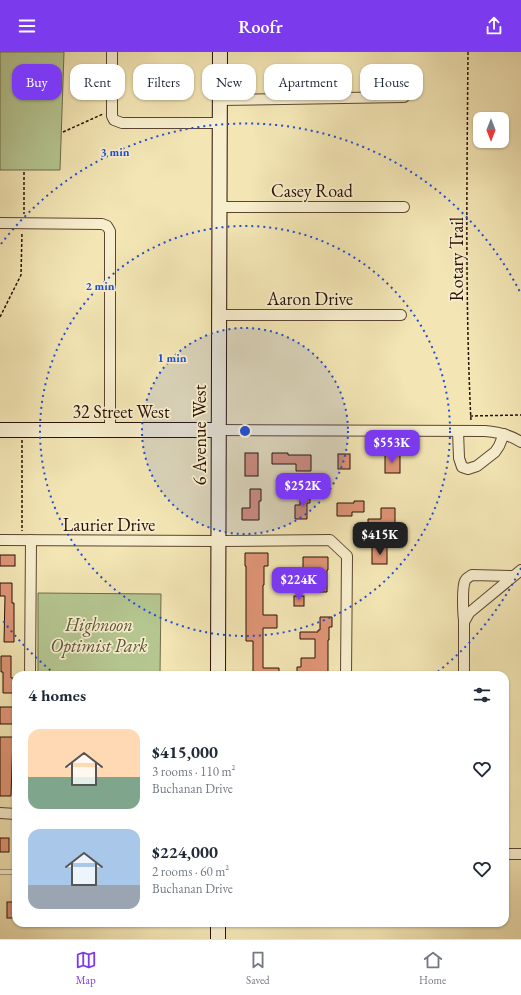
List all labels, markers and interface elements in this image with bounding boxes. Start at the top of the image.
icon: menu [16,15,38,37]
text: Roofr [238,15,283,38]
icon: share [483,15,505,37]
chip: Buy [12,64,62,100]
chip: Rent [70,64,125,100]
chip: Filters [133,64,194,100]
chip: New [202,64,256,100]
chip: Apartment [264,64,352,100]
chip: House [360,64,423,100]
north arrow [473,112,509,148]
map controls [473,112,509,148]
text: 3 min [100,144,130,160]
street label: Casey Road [271,179,354,202]
street label: Rotary Trail [445,217,468,301]
text: 2 min [85,278,115,294]
street label: Aaron Drive [266,287,353,310]
text: 1 min [157,350,187,366]
street label: 6 Avenue West [188,384,211,485]
street label: 32 Street West [72,400,170,423]
centre of rings [238,424,252,438]
pin: $553K [364,430,420,464]
text: $553K [374,434,410,451]
pin: $252K [275,473,331,507]
text: $252K [285,477,321,494]
street label: Laurier Drive [63,513,155,536]
pin: $415K [352,522,408,556]
text: $415K [362,526,398,543]
pin: $224K [271,567,327,601]
text: $224K [281,571,317,588]
park label: Highnoon Optimist Park [51,613,147,658]
text: 4 homes [28,684,86,706]
icon: filters [471,684,493,706]
text: $415,000 [152,741,218,763]
icon: home [60,745,108,793]
icon: heart [471,758,493,780]
text: 3 rooms · 110 m² [152,763,236,780]
text: Buchanan Drive [152,780,233,797]
text: $224,000 [152,841,218,863]
icon: home [60,845,108,893]
icon: heart [471,858,493,880]
text: 2 rooms · 60 m² [152,863,229,880]
text: Buchanan Drive [152,880,233,897]
tab: Map [75,949,97,987]
tab: Saved [246,949,270,987]
tab: Home [419,949,446,987]

